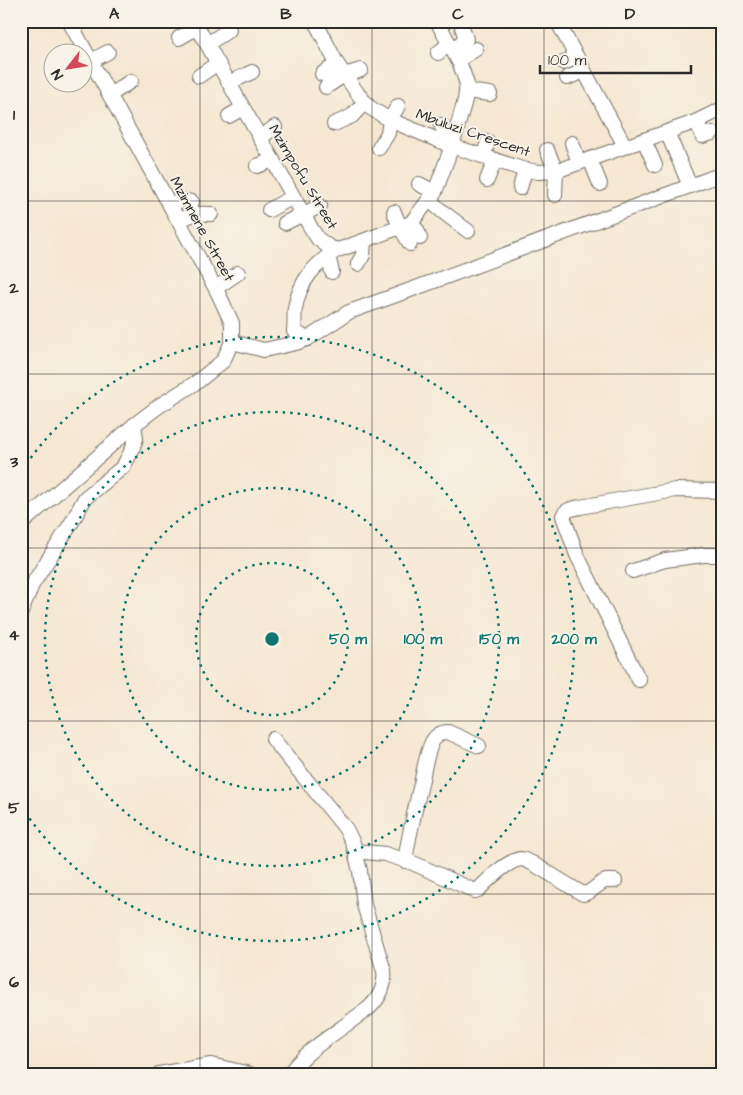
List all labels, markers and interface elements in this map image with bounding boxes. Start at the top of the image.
text: A [109,3,120,25]
text: B [280,3,292,25]
text: C [452,3,464,25]
text: D [625,3,636,25]
north arrow [42,42,92,92]
scale bar [540,42,692,74]
text: 100 m [548,50,587,71]
text: N [47,65,69,83]
text: 1 [13,104,16,126]
street label: Mbuluzi Crescent [413,104,533,162]
street label: Mzimpofu Street [263,120,343,234]
street label: Mzimnene Street [164,173,240,285]
text: 2 [8,277,19,299]
text: 3 [9,451,19,473]
text: 4 [9,624,20,646]
text: 50 m [329,629,367,650]
text: 100 m [404,629,443,650]
text: 150 m [479,629,519,650]
text: 200 m [550,629,597,650]
centre of rings [263,630,281,648]
text: 5 [8,797,20,819]
text: 6 [9,971,19,993]

